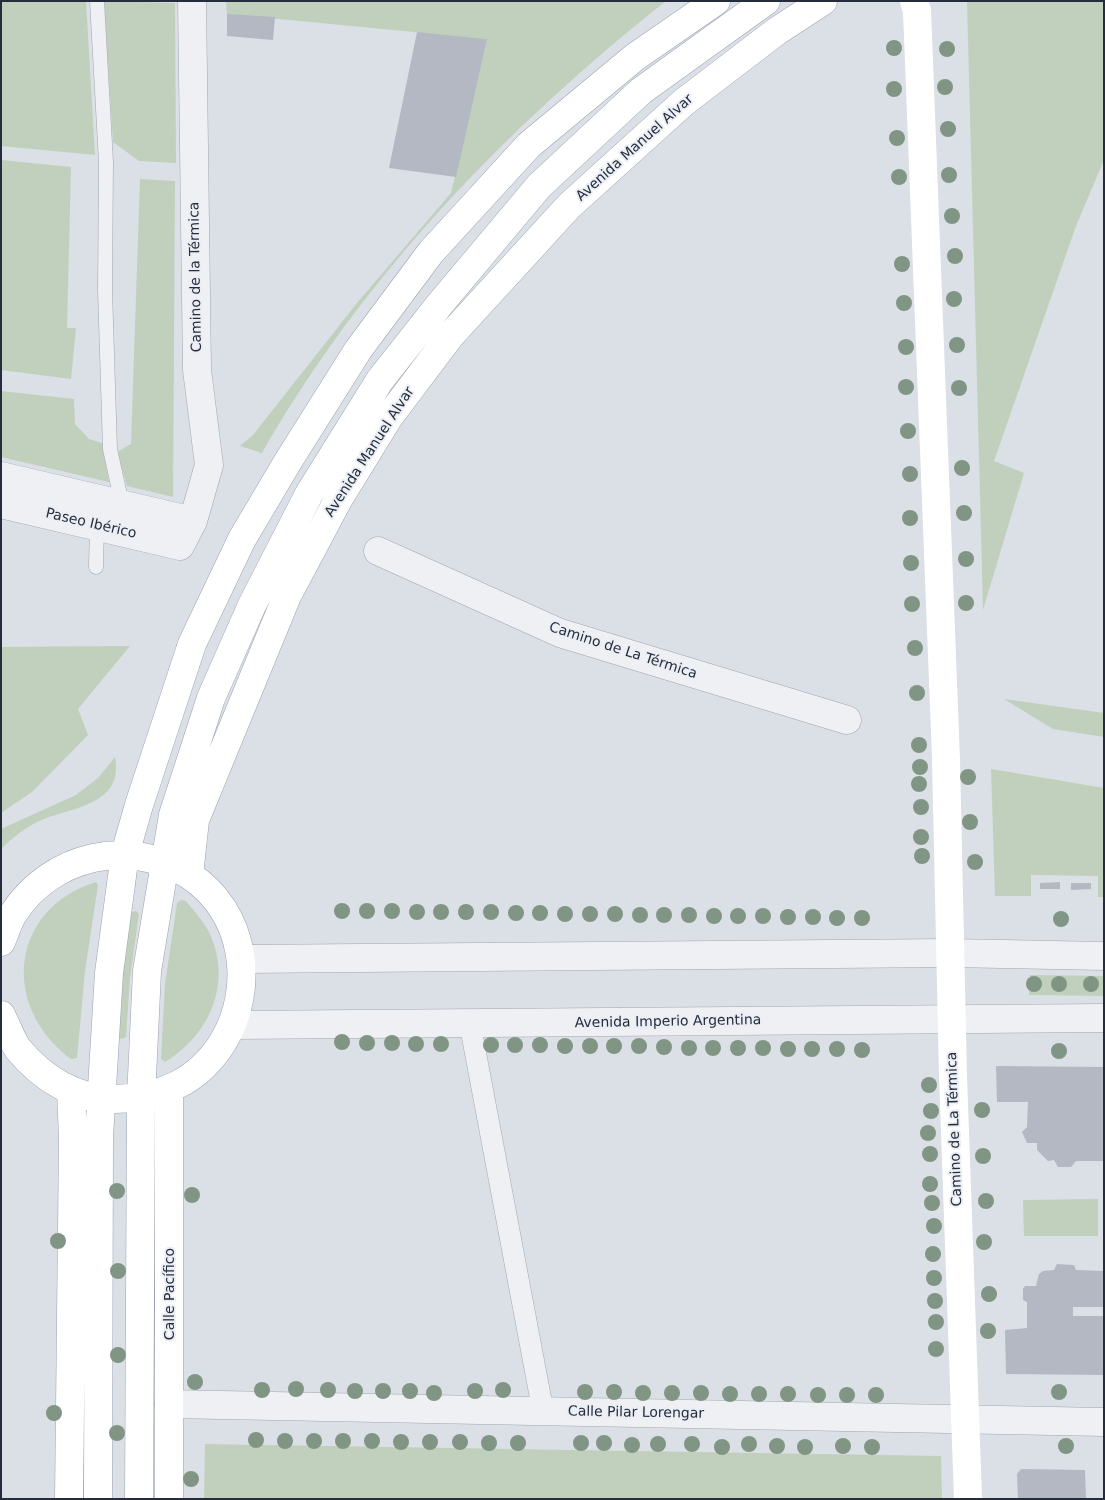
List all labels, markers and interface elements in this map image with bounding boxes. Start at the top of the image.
street label: Avenida Manuel Alvar [573,91,697,205]
street label: Camino de la Térmica [186,201,206,353]
street label: Avenida Manuel Alvar [322,384,418,520]
street label: Paseo Ibérico [44,505,138,543]
street label: Camino de La Térmica [547,619,699,683]
street label: Avenida Imperio Argentina [575,1012,761,1032]
street label: Camino de La Térmica [944,1051,966,1207]
street label: Calle Pacífico [162,1248,178,1340]
street label: Calle Pilar Lorengar [568,1403,704,1423]

